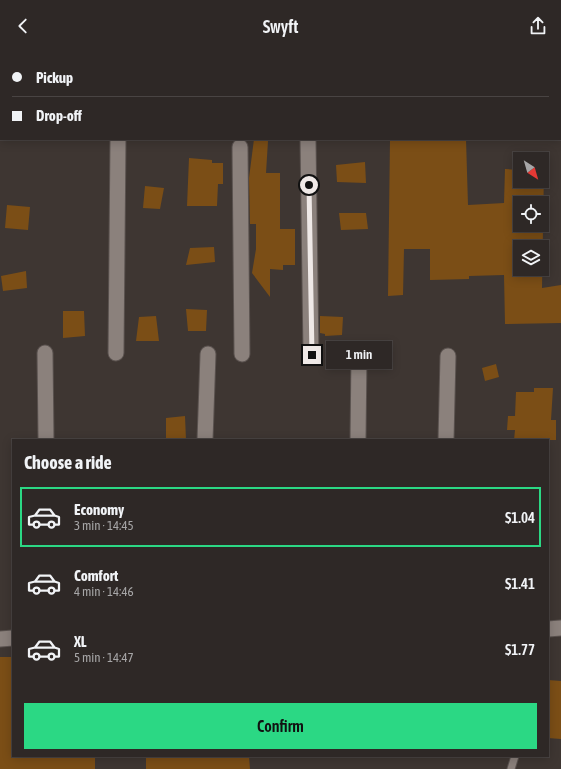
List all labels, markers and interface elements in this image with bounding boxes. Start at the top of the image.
icon: back [12,15,34,37]
icon: share [527,15,549,37]
text: Swyft [263,16,298,37]
text: Pickup [36,69,73,86]
text: Drop-off [36,107,82,124]
north arrow [513,152,549,188]
map controls [513,152,549,276]
route start [300,176,318,194]
button: locate [513,196,549,232]
button: layers [513,240,549,276]
callout: 1 min [326,341,392,369]
route end [303,346,321,364]
text: 1 min [346,347,372,362]
text: Choose a ride [24,452,112,473]
icon: car [26,499,62,535]
text: Economy [74,501,124,518]
text: $1.04 [505,509,535,526]
text: 3 min · 14:45 [74,518,134,533]
icon: car [26,565,62,601]
text: Comfort [74,567,118,584]
text: $1.41 [505,575,535,592]
text: 4 min · 14:46 [74,584,134,599]
icon: car [26,631,62,667]
text: XL [74,633,87,650]
text: $1.77 [505,641,535,658]
text: 5 min · 14:47 [74,650,134,665]
button: Confirm [24,703,537,749]

